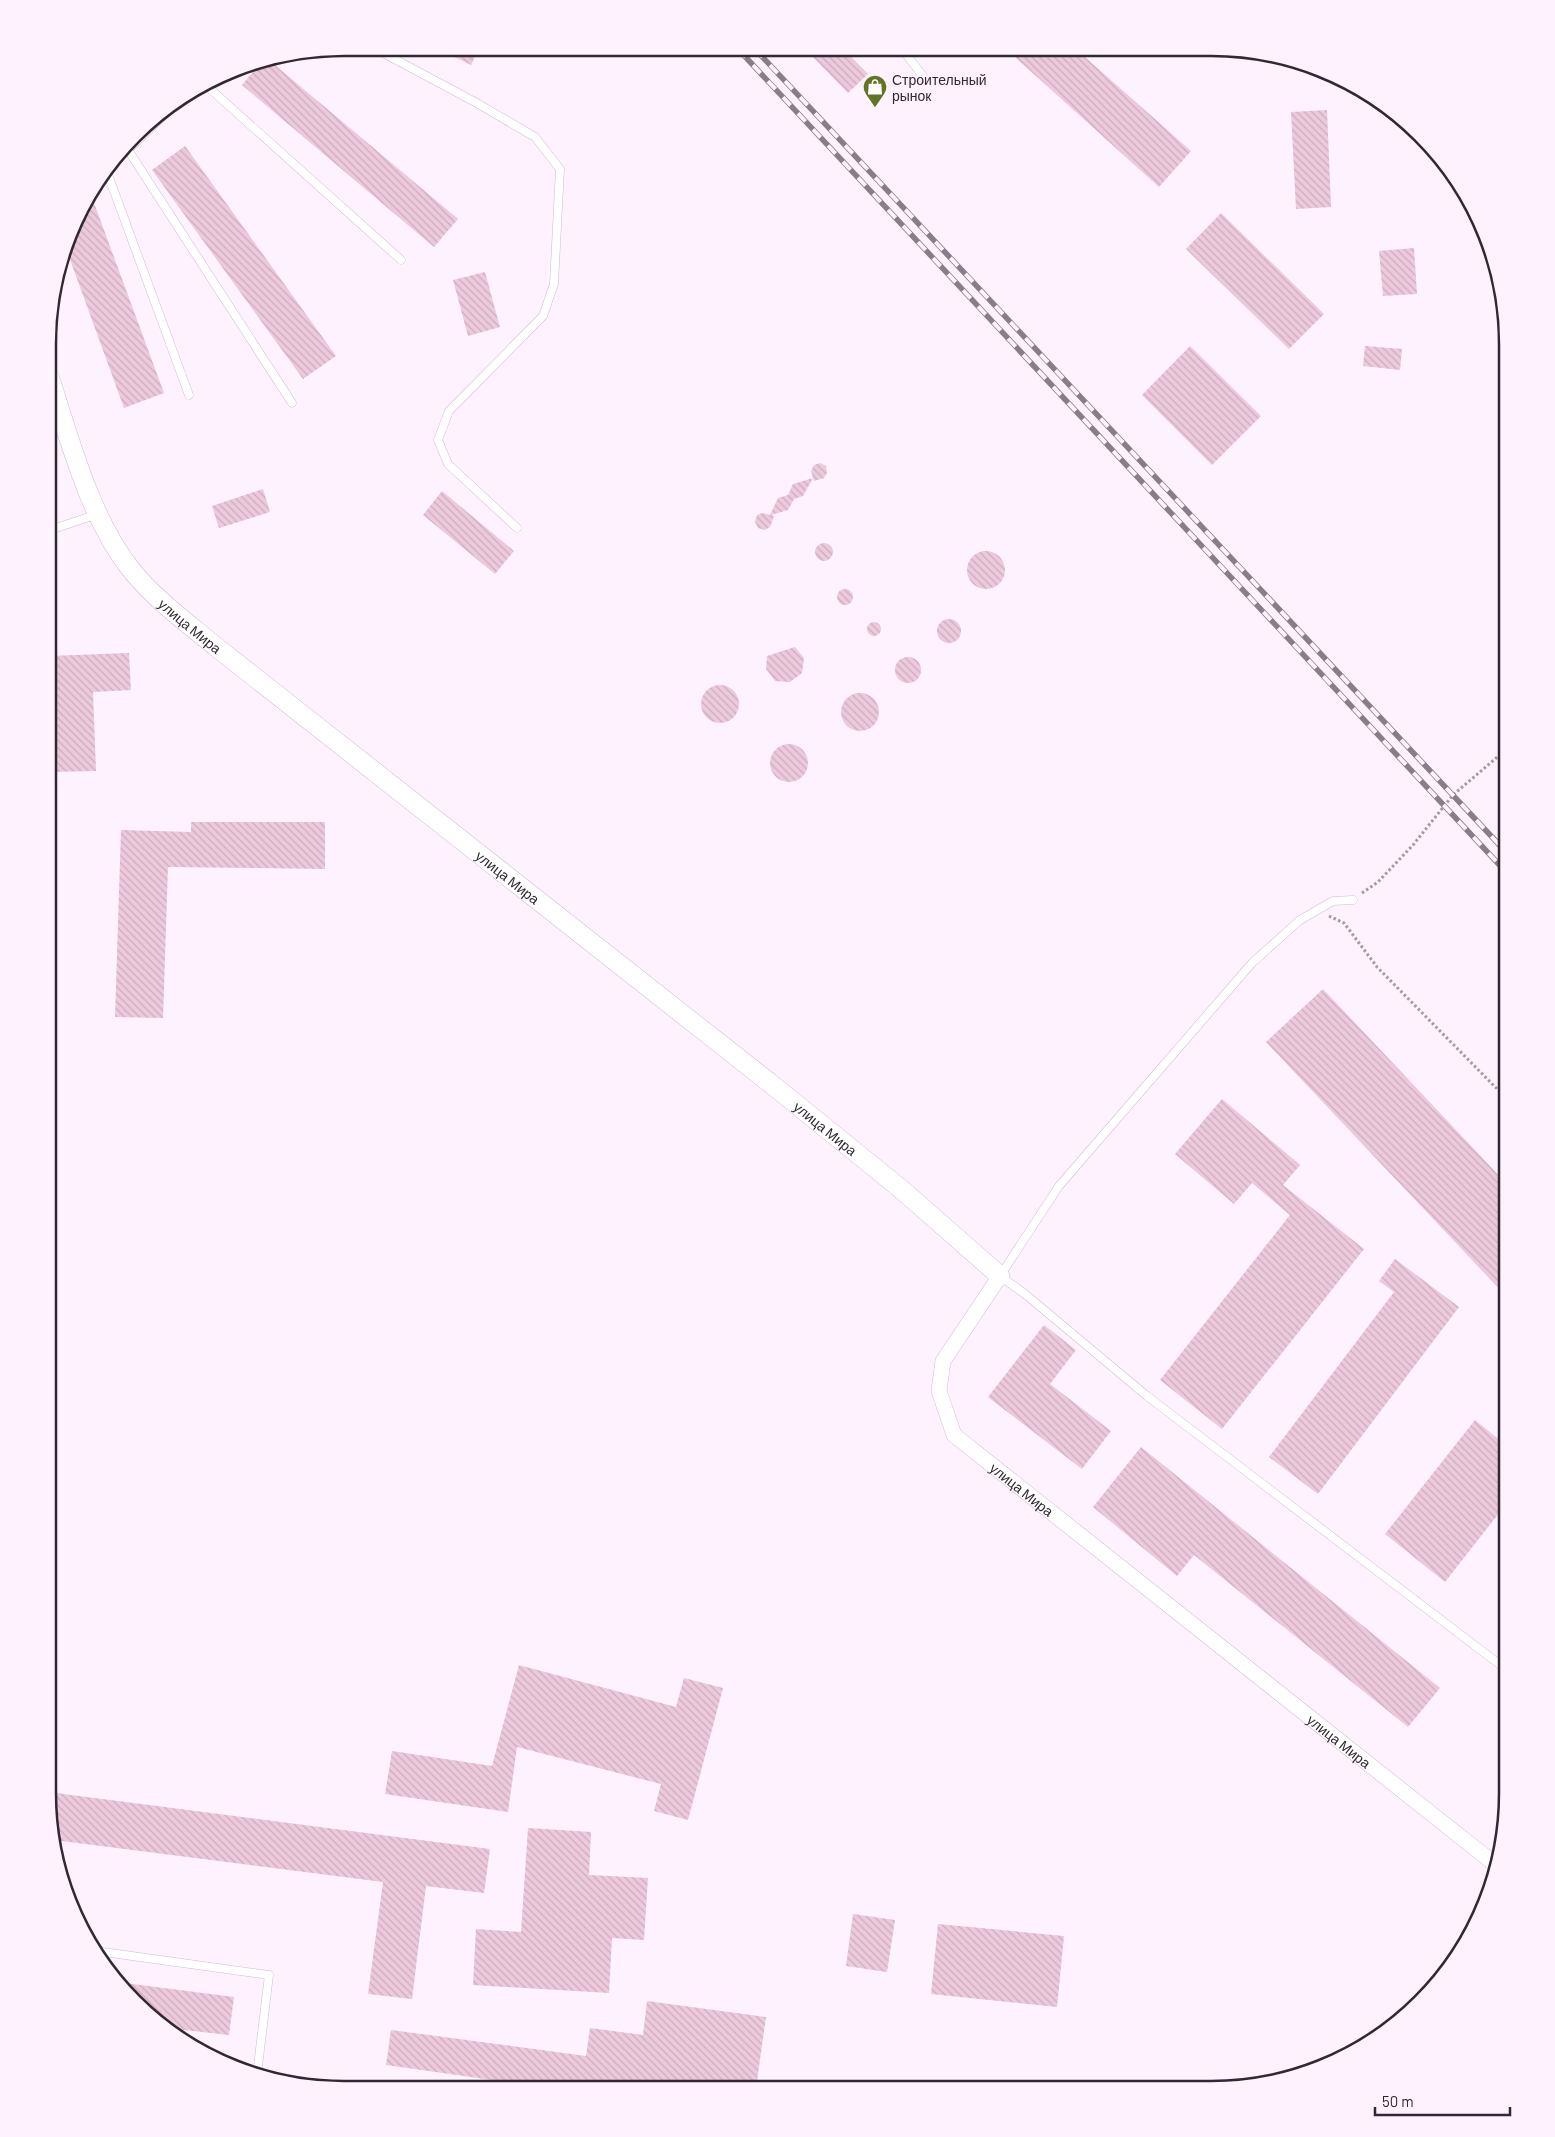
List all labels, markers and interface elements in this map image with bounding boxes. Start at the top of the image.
place label: Строительный рынок [892,71,987,104]
shop icon: Строительный рынок [862,74,888,108]
street label: улица Мира [155,595,225,657]
street label: улица Мира [473,846,544,907]
street label: улица Мира [791,1097,861,1159]
street label: улица Мира [987,1459,1057,1520]
street label: улица Мира [1304,1710,1375,1771]
scale bar [1375,2084,1510,2116]
text: 50 m [1382,2092,1414,2110]

